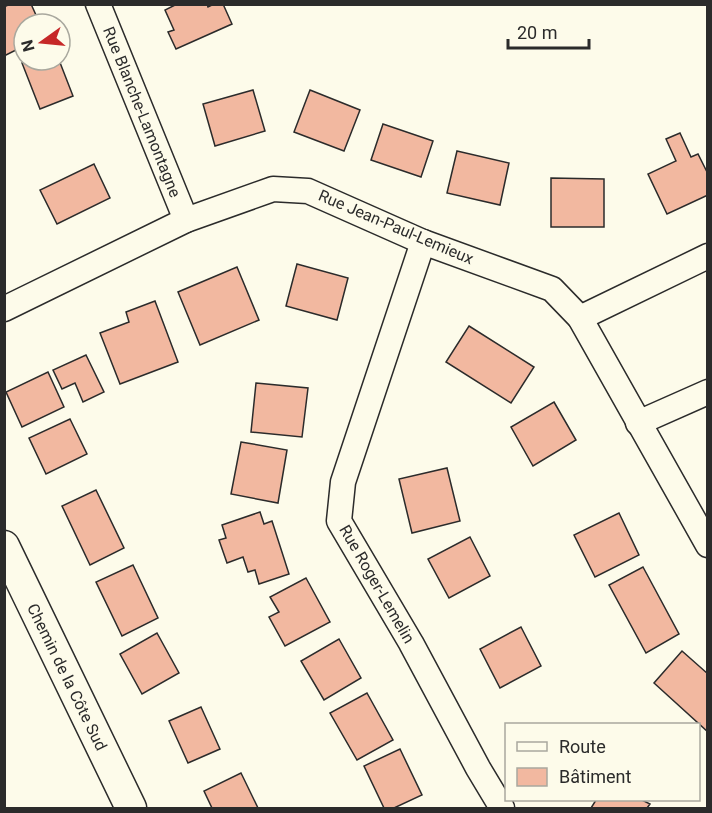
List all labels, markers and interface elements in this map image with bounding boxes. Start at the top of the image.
north arrow [12,12,72,72]
scale bar [508,12,589,50]
text: 20 m [517,22,557,43]
street label: Rue Blanche-Lamontagne [99,24,185,200]
text: N [17,38,39,54]
street label: Rue Jean-Paul-Lemieux [316,186,476,268]
street label: Rue Roger-Lemelin [335,521,419,647]
street label: Chemin de la Côte Sud [23,600,111,754]
legend [505,723,700,801]
text: Route [559,736,606,757]
text: Bâtiment [559,766,632,787]

